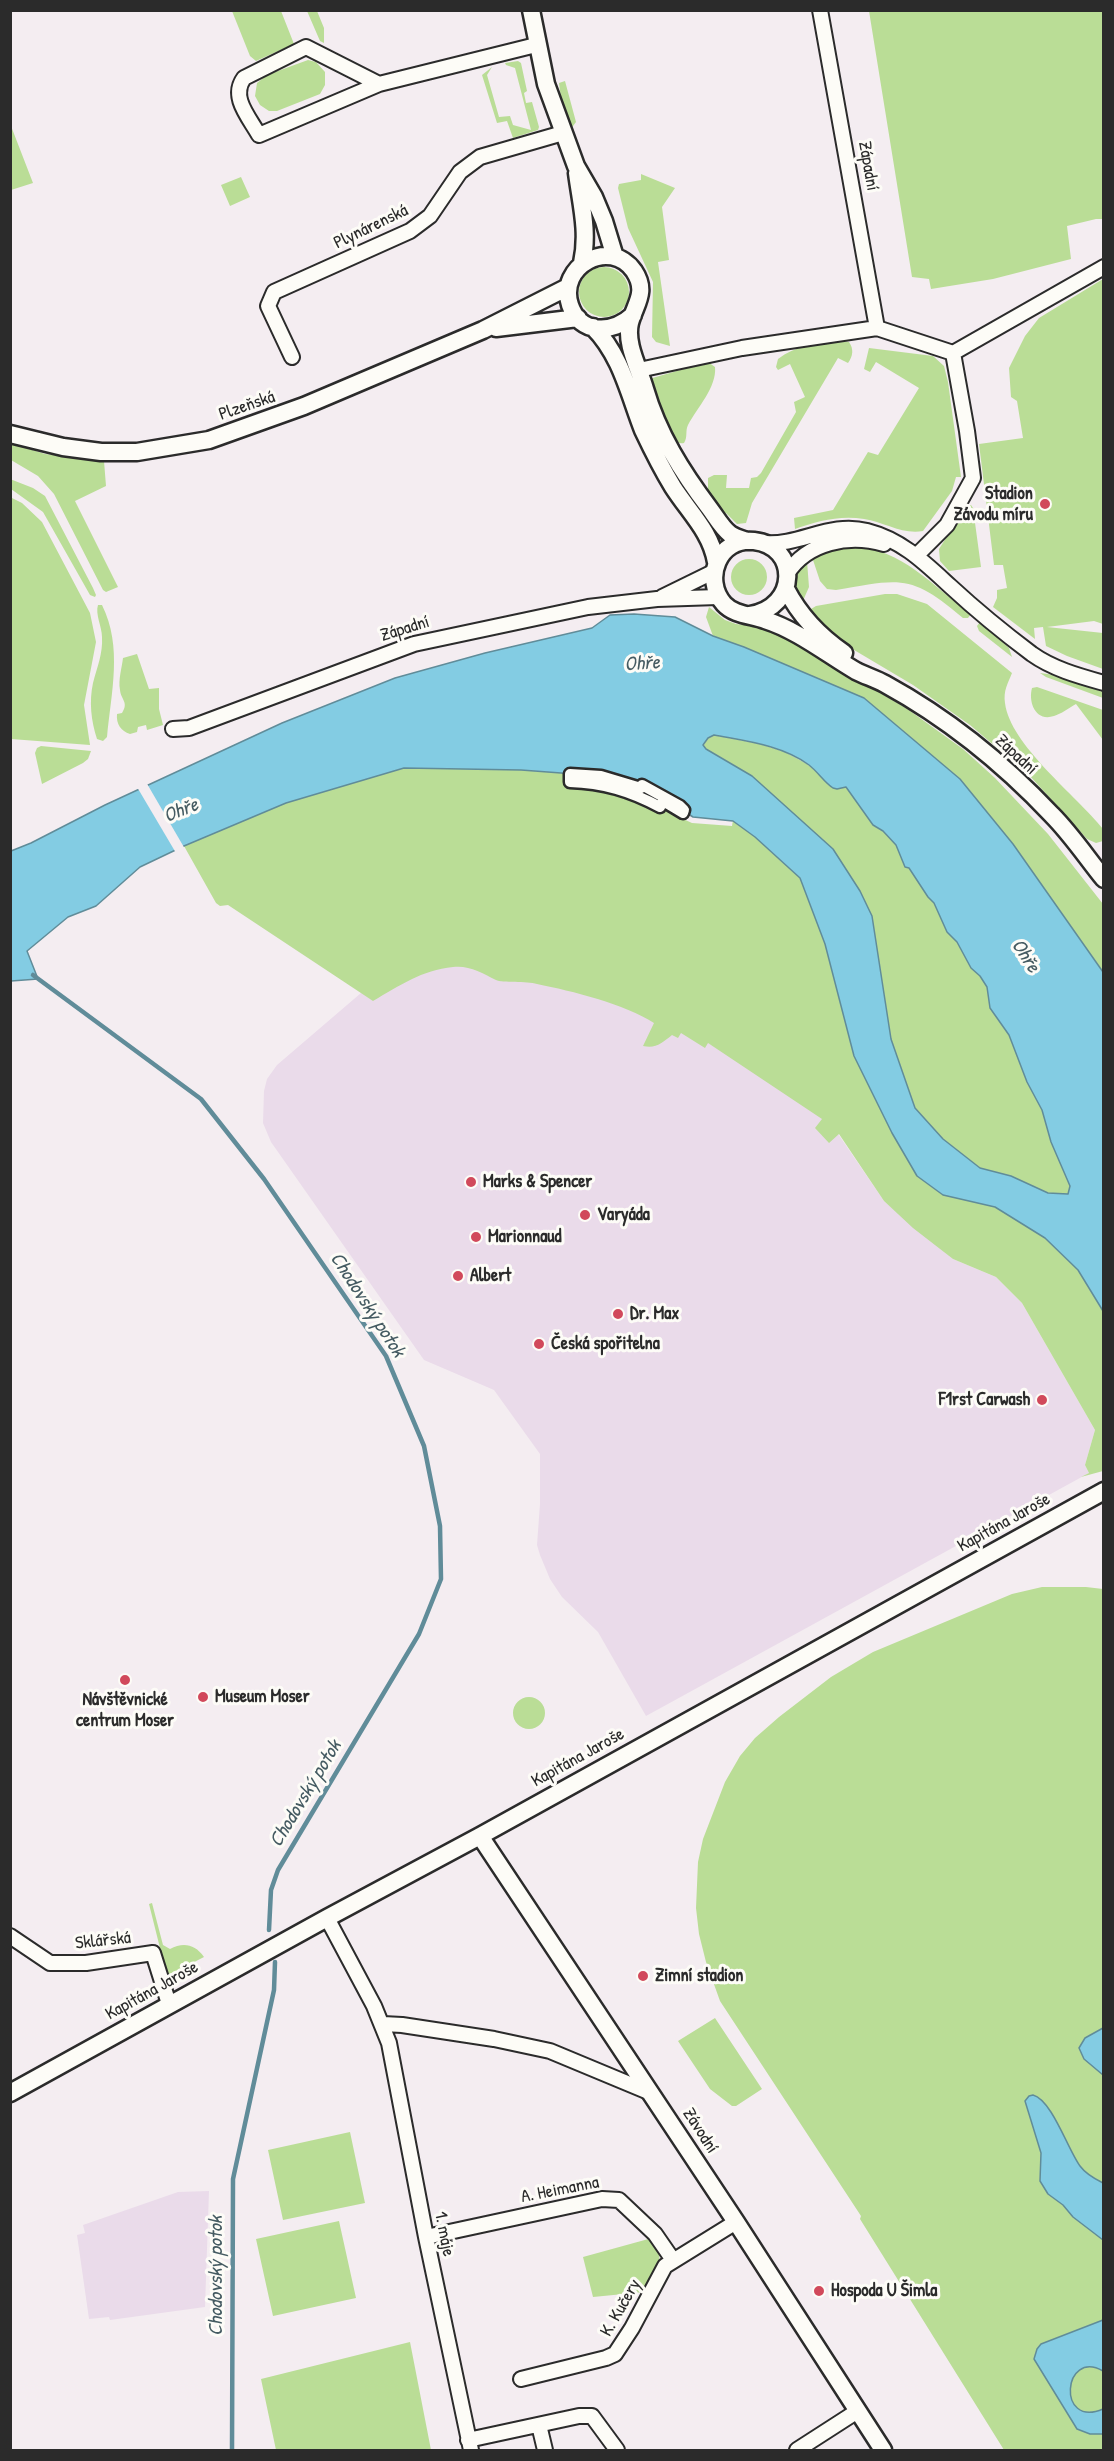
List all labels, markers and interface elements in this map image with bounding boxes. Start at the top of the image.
street label: Západní [853,139,883,193]
street label: Plynárenská [330,200,412,254]
street label: Plzeňská [216,386,278,426]
place label: Stadion Závodu míru [954,483,1033,526]
marker: Stadion Závodu míru [1038,497,1052,511]
street label: Západní [378,611,432,647]
water label: Ohře [624,651,660,677]
street label: Západní [990,730,1042,780]
water label: Ohře [160,793,202,829]
water label: Ohře [1005,935,1045,977]
place label: Marks & Spencer [483,1171,592,1193]
marker: Marks & Spencer [464,1175,478,1189]
place label: Varyáda [597,1204,650,1226]
marker: Varyáda [578,1208,592,1222]
place label: Marionnaud [488,1226,562,1248]
marker: Marionnaud [469,1230,483,1244]
water label: Chodovský potok [324,1248,410,1362]
place label: Albert [470,1265,511,1287]
marker: Albert [451,1269,465,1283]
place label: Dr. Max [630,1303,679,1325]
marker: Dr. Max [611,1307,625,1321]
place label: Česká spořitelna [551,1333,660,1355]
marker: Česká spořitelna [532,1337,546,1351]
place label: F1rst Carwash [939,1389,1030,1411]
marker: F1rst Carwash [1035,1393,1049,1407]
street label: Kapitána Jaroše [954,1489,1054,1557]
marker: Návštěvnické centrum Moser [118,1673,132,1687]
place label: Museum Moser [215,1686,310,1708]
place label: Návštěvnické centrum Moser [76,1689,174,1732]
marker: Museum Moser [196,1690,210,1704]
street label: Kapitána Jaroše [528,1724,628,1792]
water label: Chodovský potok [265,1736,347,1852]
street label: Sklářská [74,1927,132,1955]
street label: Kapitána Jaroše [102,1957,202,2025]
place label: Zimní stadion [655,1965,743,1987]
marker: Zimní stadion [636,1969,650,1983]
street label: Závodní [677,2104,723,2158]
street label: A. Heimanna [519,2172,601,2208]
street label: 1. máje [429,2210,459,2258]
water label: Chodovský potok [205,2216,229,2336]
street label: K. Kučery [596,2275,646,2341]
place label: Hospoda U Šimla [831,2280,937,2302]
marker: Hospoda U Šimla [812,2284,826,2298]

